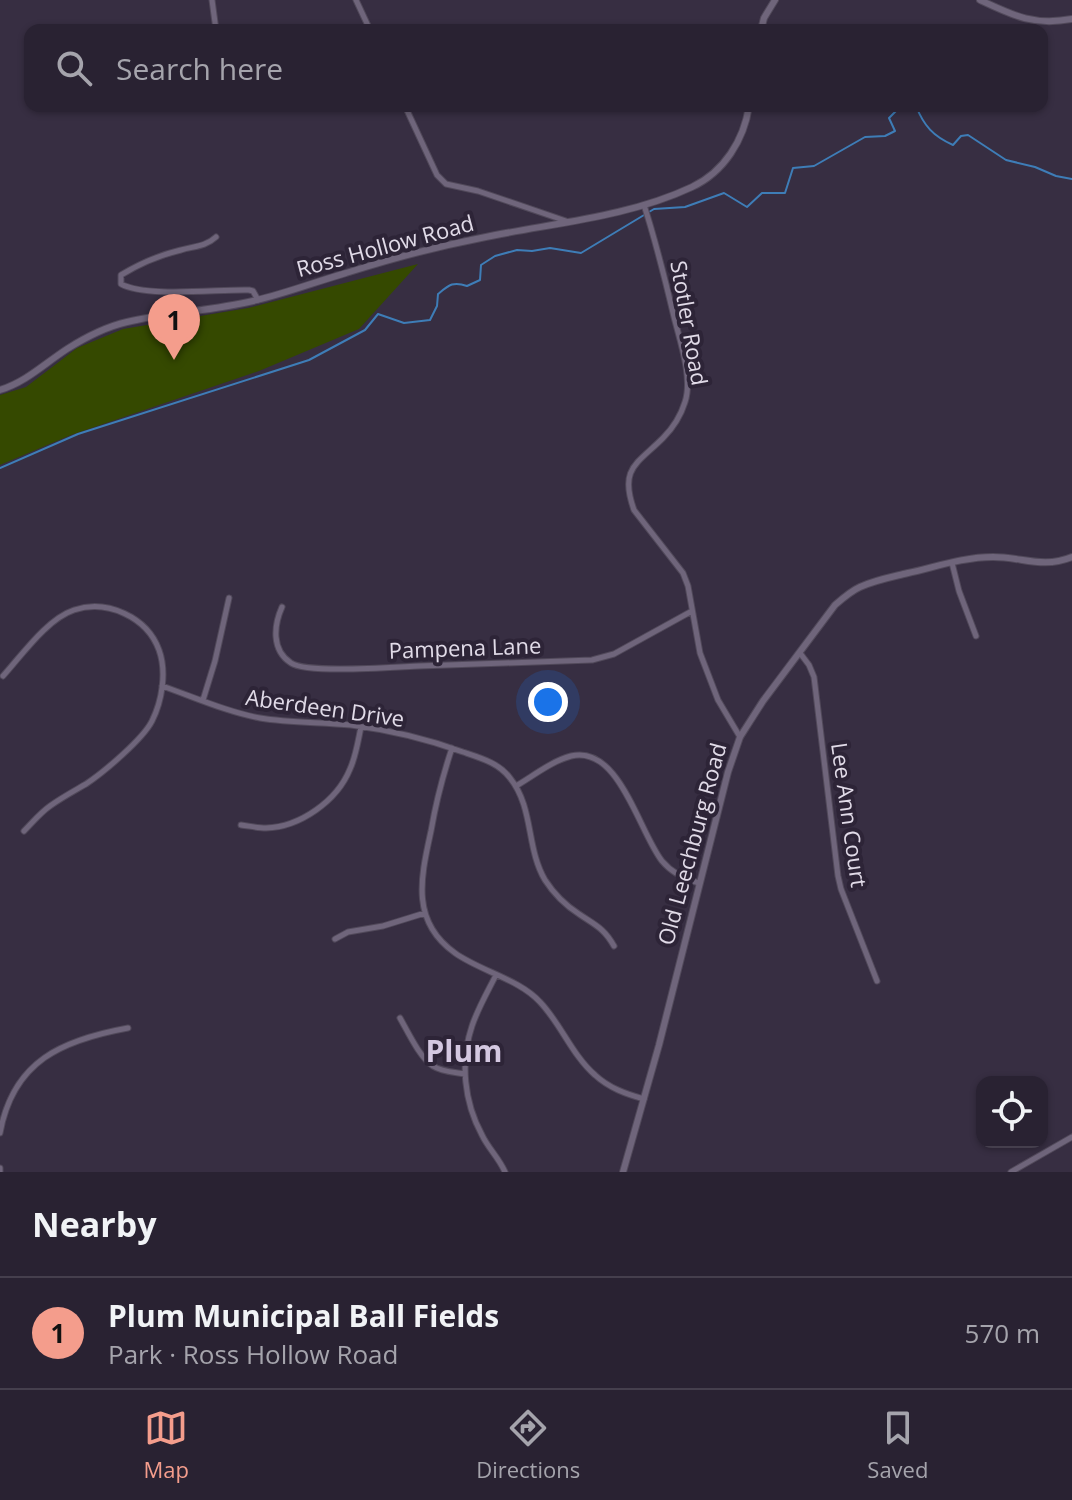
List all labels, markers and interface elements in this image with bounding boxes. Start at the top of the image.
search box [24,24,1048,112]
icon: search [52,46,96,90]
text: Search here [116,48,283,89]
street label: Ross Hollow Road [293,207,477,283]
street label: Stotler Road [664,258,716,388]
pin: 1 [148,294,200,360]
street label: Pampena Lane [388,629,542,665]
street label: Aberdeen Drive [244,681,406,733]
your location [528,682,568,722]
street label: Old Leechburg Road [650,739,732,948]
street label: Lee Ann Court [825,741,875,889]
district label: Plum [425,1030,503,1071]
map controls [976,1076,1048,1148]
button: locate [976,1076,1048,1148]
text: Nearby [32,1201,157,1247]
text: Plum Municipal Ball Fields [108,1295,499,1336]
text: 1 [51,1315,65,1351]
text: 570 m [965,1315,1040,1351]
text: Park · Ross Hollow Road [108,1336,398,1372]
tab: Map [144,1406,189,1484]
tab: Directions [476,1406,580,1484]
tab: Saved [867,1406,928,1484]

